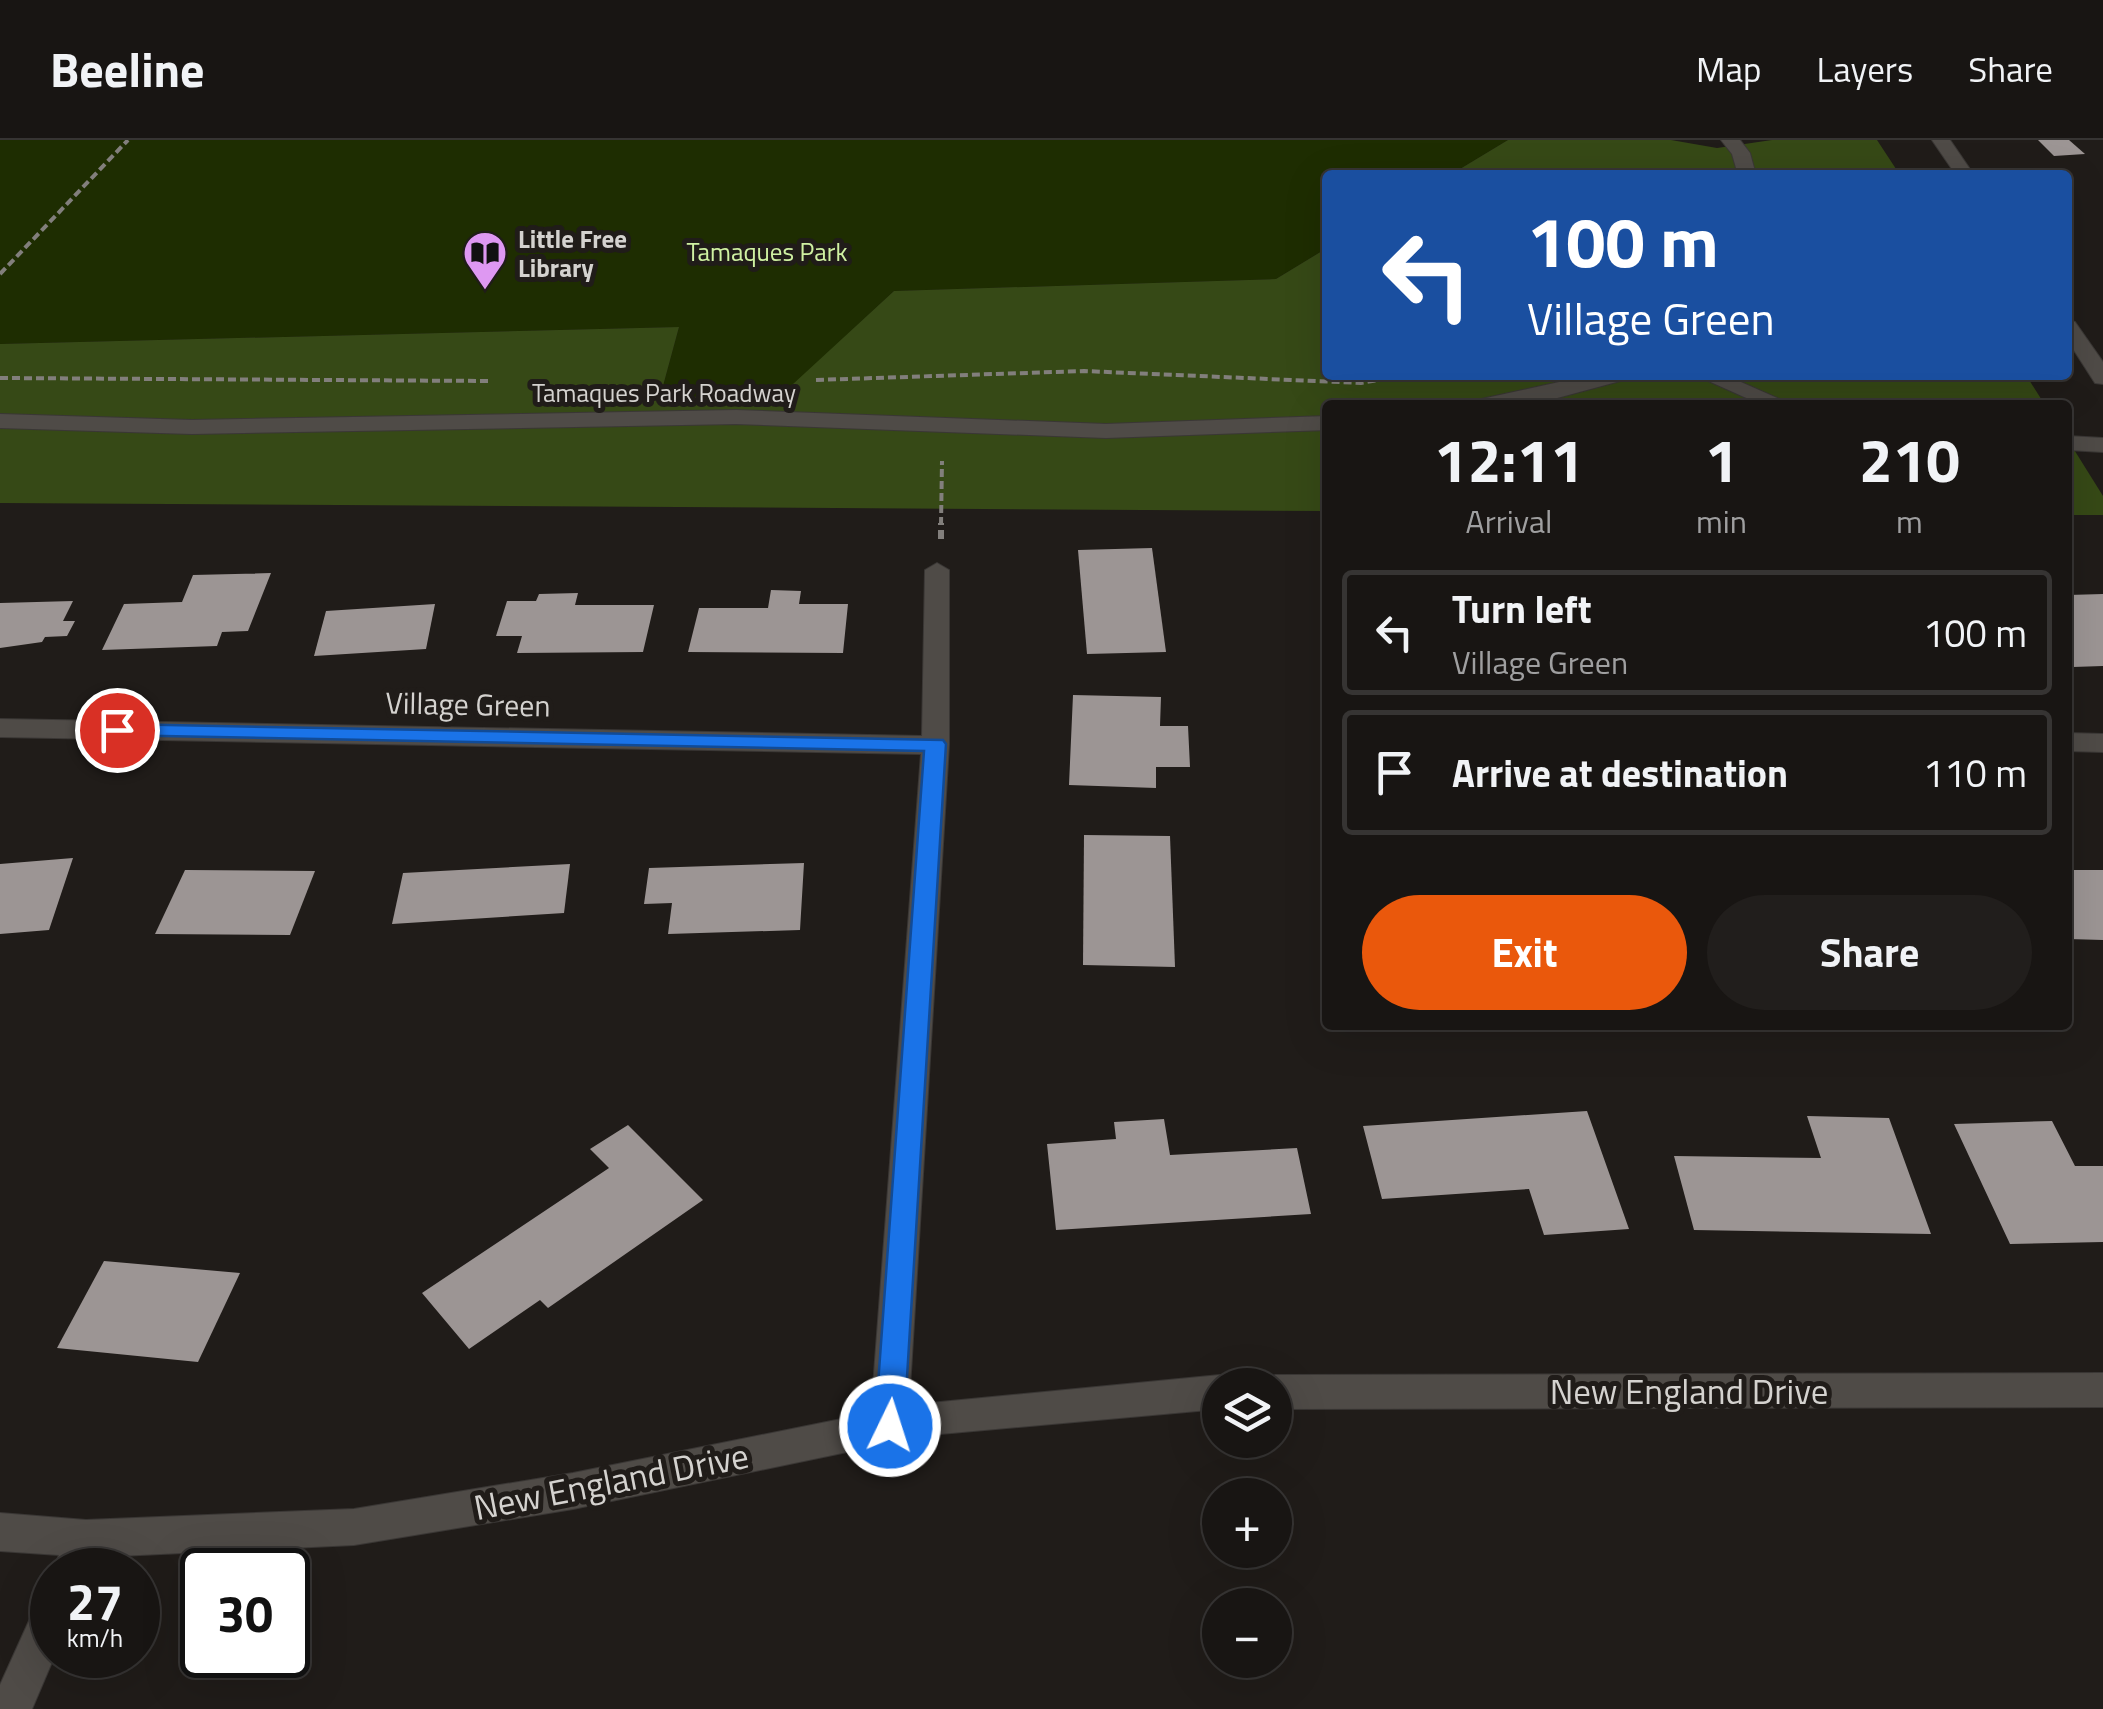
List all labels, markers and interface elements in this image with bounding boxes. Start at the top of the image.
text: Beeline [50,33,205,106]
text: Map [1696,42,1761,96]
text: Layers [1816,42,1913,96]
text: Share [1968,42,2053,96]
text: 100 m [1527,188,1719,294]
icon: left [1362,210,1492,340]
place label: Little Free Library [518,220,627,287]
library icon: Little Free Library [462,230,508,291]
park label: Tamaques Park [687,233,847,271]
text: Village Green [1527,284,1775,352]
street label: Tamaques Park Roadway [532,374,796,412]
text: 12:11 [1434,414,1584,505]
text: 1 [1705,414,1738,505]
text: 210 [1859,414,1960,505]
text: Arrival [1466,497,1552,545]
text: min [1696,497,1747,545]
text: m [1896,497,1923,545]
text: Turn left [1452,580,1592,638]
text: 100 m [1923,604,2027,662]
icon: left [1367,605,1422,660]
text: Village Green [1452,638,1628,686]
street label: Village Green [385,680,551,728]
pin [75,688,160,773]
icon: arrive [90,703,145,758]
text: Arrive at destination [1452,744,1788,802]
text: 110 m [1923,744,2027,802]
icon: arrive [1367,745,1422,800]
button: Exit [1362,895,1687,1010]
button: Share [1707,895,2032,1010]
street label: New England Drive [1550,1364,1828,1418]
map controls [1202,1368,1292,1678]
button: layers [1202,1368,1292,1458]
position arrow [838,1374,942,1478]
street label: New England Drive [469,1428,753,1534]
button: + [1202,1478,1292,1568]
speed limit sign: 30 [180,1548,310,1678]
text: 27 [67,1563,123,1639]
button: − [1202,1588,1292,1678]
text: km/h [67,1619,123,1657]

